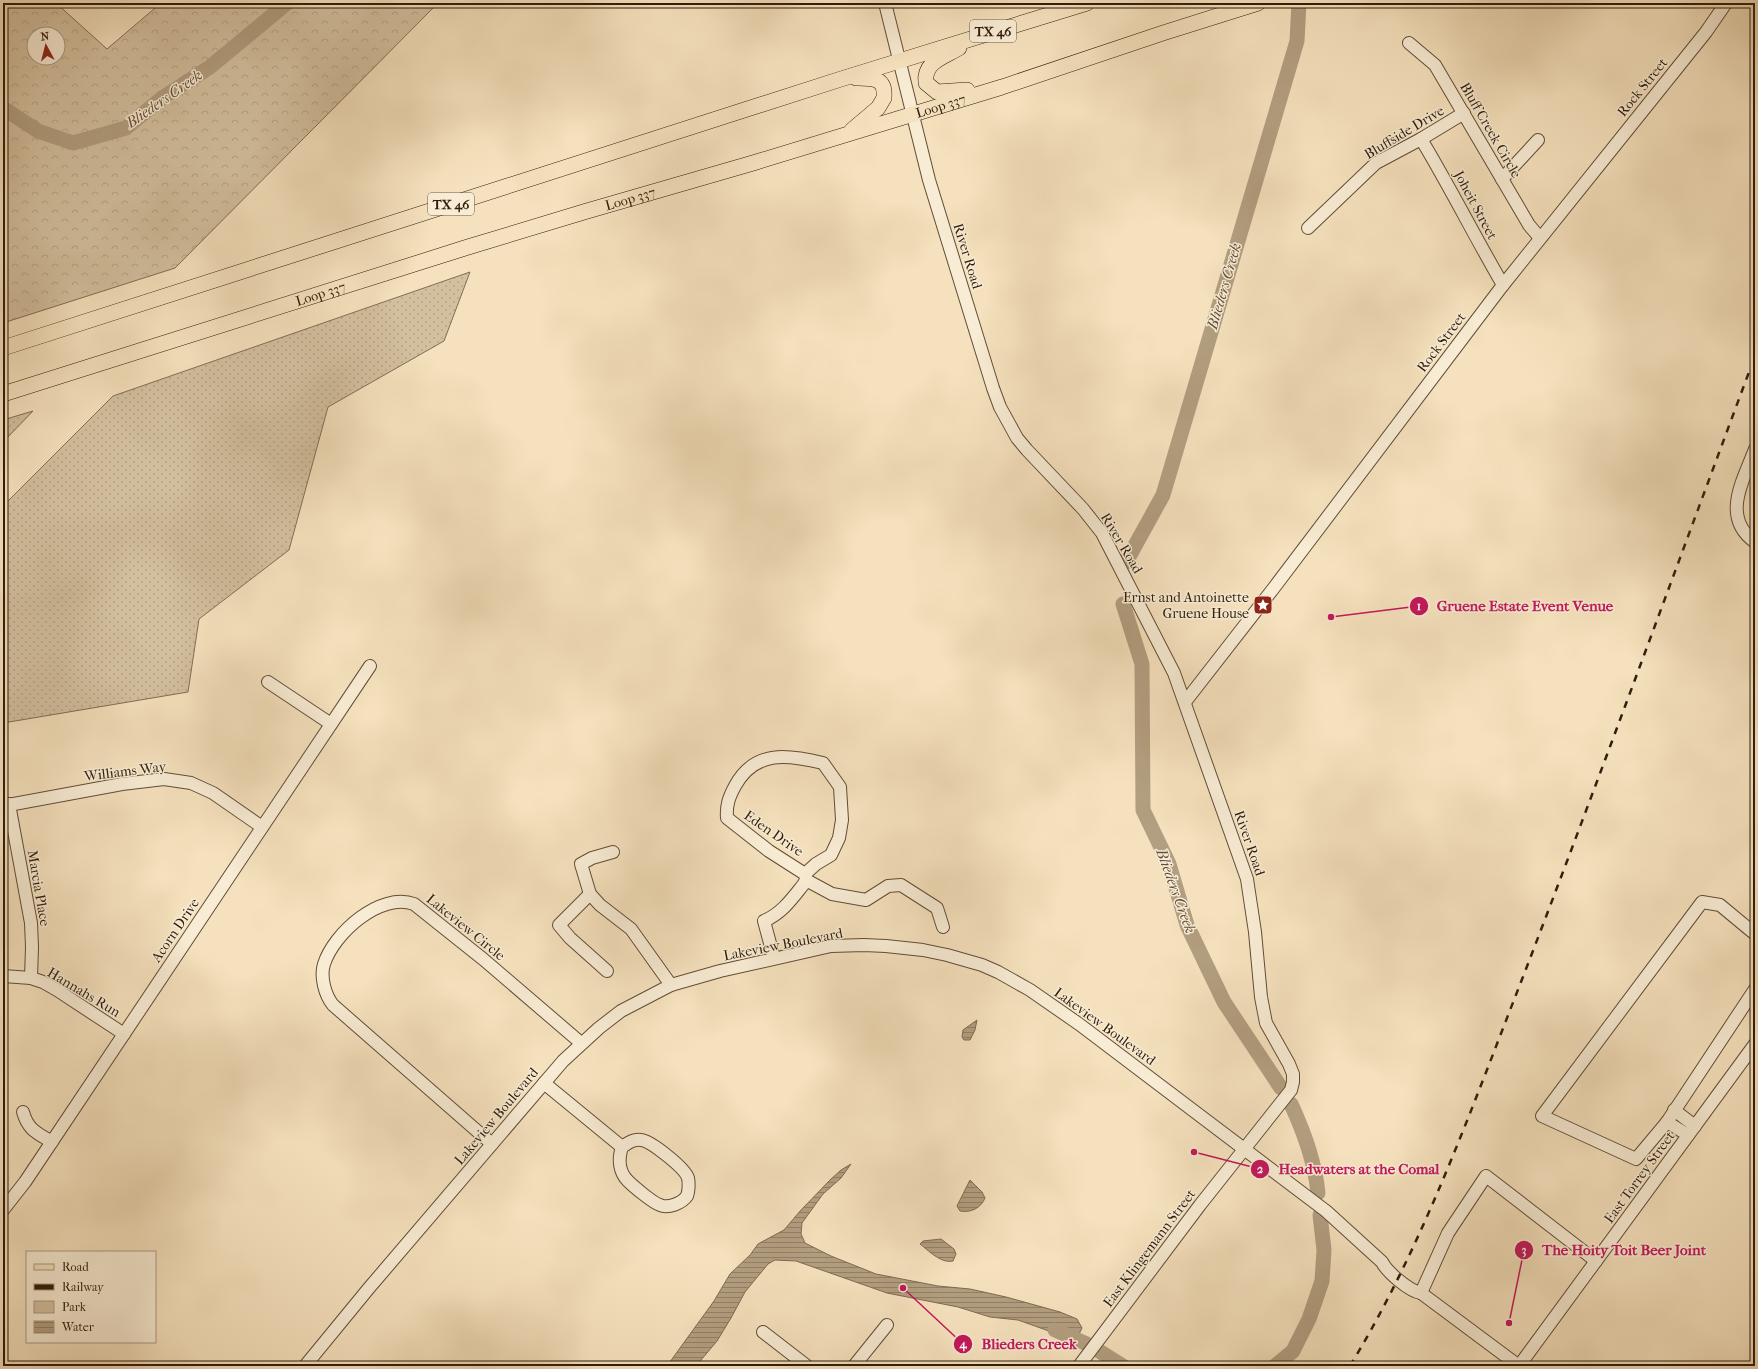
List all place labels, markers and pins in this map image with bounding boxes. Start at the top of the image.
place label: Ernst and Antoinette Gruene House [1123,589,1249,622]
callout: Gruene Estate Event Venue [1409,592,1621,619]
place icon: Ernst and Antoinette Gruene House [1252,594,1274,616]
callout: Headwaters at the Comal [1250,1155,1447,1182]
callout: The Hoity Toit Beer Joint [1514,1237,1714,1264]
callout: Blieders Creek [953,1330,1084,1357]

